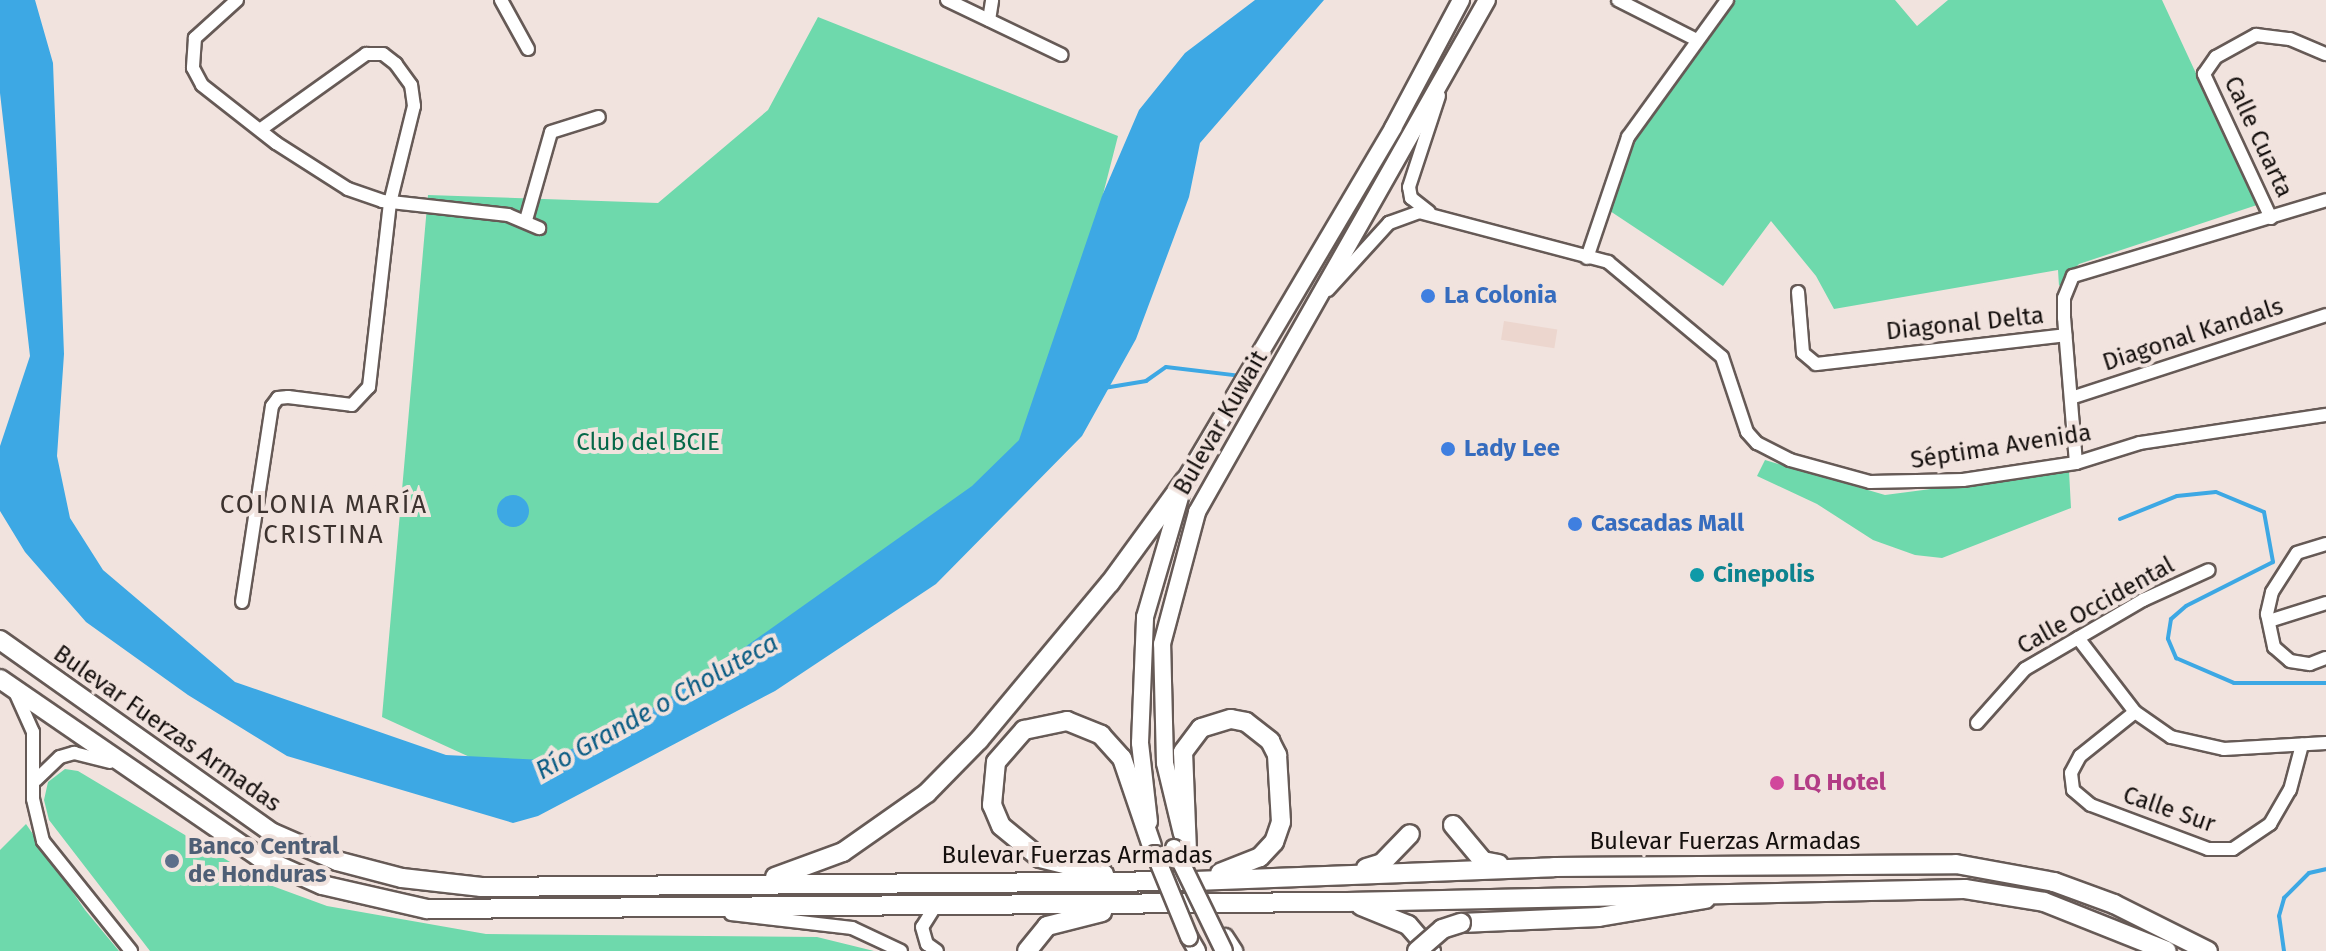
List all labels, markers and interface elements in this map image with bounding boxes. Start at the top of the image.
street label: Calle Cuarta [2217,72,2299,202]
place label: La Colonia [1444,282,1557,310]
marker: La Colonia [1419,287,1437,305]
street label: Diagonal Kandals [2099,292,2287,378]
street label: Diagonal Delta [1885,301,2045,347]
street label: Bulevar Kuwait [1168,346,1274,500]
street label: Séptima Avenida [1909,418,2093,476]
park label: Club del BCIE [576,429,720,457]
place label: Lady Lee [1464,435,1560,463]
marker: Lady Lee [1439,440,1457,458]
district label: COLONIA MARÍA CRISTINA [220,489,428,550]
place label: Cascadas Mall [1591,510,1744,538]
marker: Cascadas Mall [1566,515,1584,533]
street label: Calle Occidental [2012,551,2180,661]
place label: Cinepolis [1713,561,1814,589]
marker: Cinepolis [1688,566,1706,584]
water label: Río Grande o Choluteca [530,627,784,787]
street label: Bulevar Fuerzas Armadas [48,639,286,819]
place label: LQ Hotel [1793,769,1886,797]
marker: LQ Hotel [1768,774,1786,792]
street label: Calle Sur [2119,781,2219,839]
street label: Bulevar Fuerzas Armadas [1589,828,1861,856]
place label: Banco Central de Honduras [188,833,339,889]
street label: Bulevar Fuerzas Armadas [941,842,1213,870]
marker: Banco Central de Honduras [163,852,181,870]

